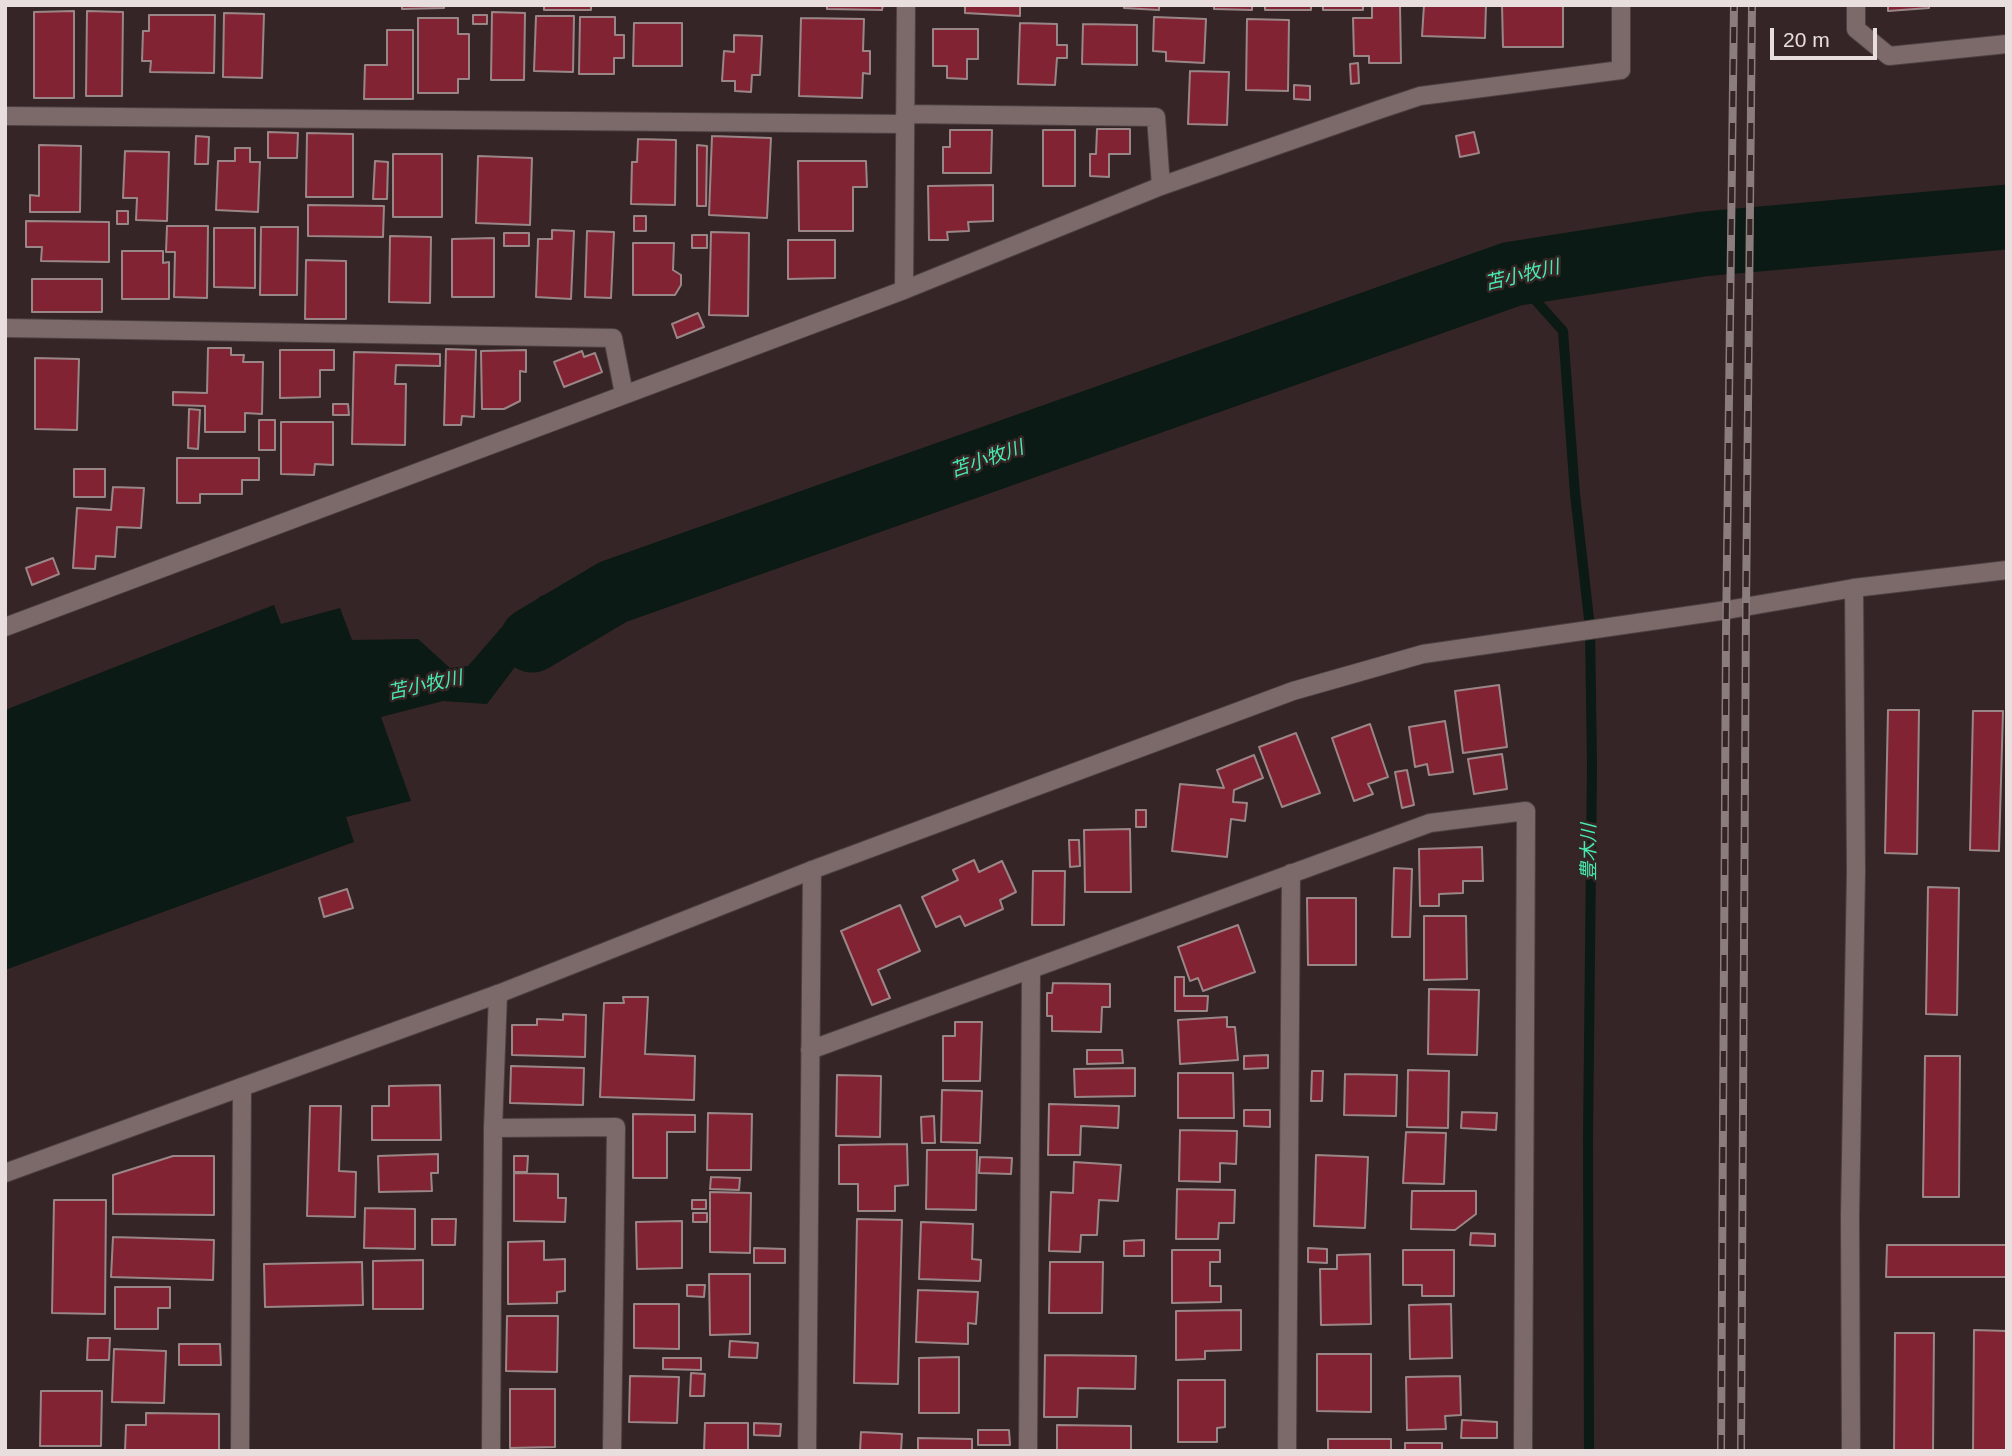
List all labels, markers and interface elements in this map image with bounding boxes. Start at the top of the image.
scale bar [1774,14,1881,58]
text: 20 m [1783,28,1830,51]
water label: 苫小牧川 [1482,256,1562,296]
water label: 苫小牧川 [947,437,1027,483]
water label: 苫小牧川 [385,667,465,705]
water label: 豊木川 [1579,824,1601,880]

